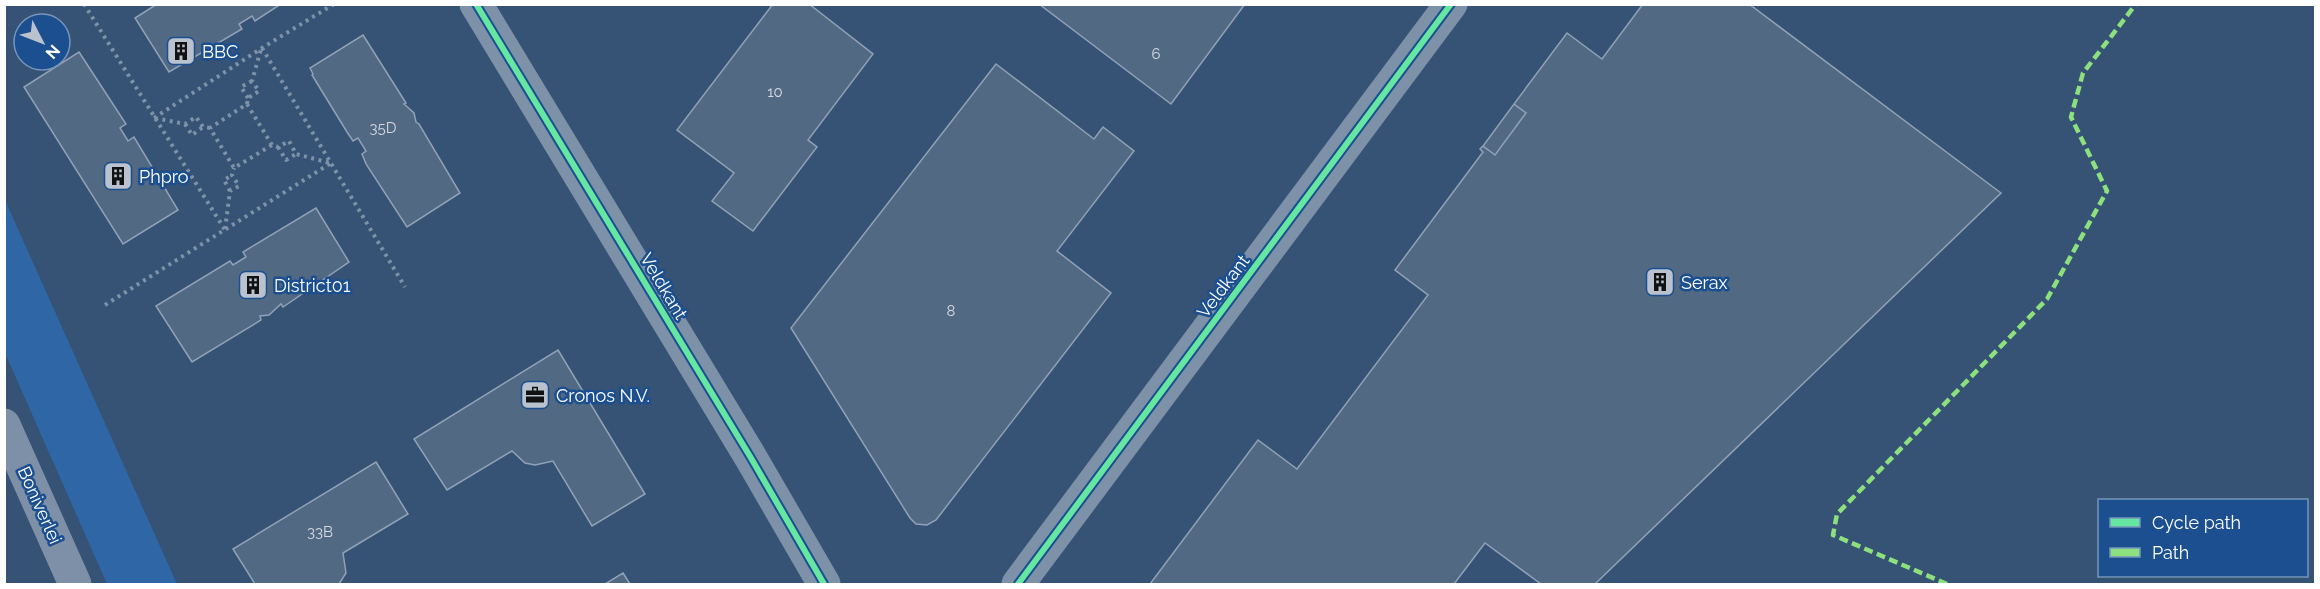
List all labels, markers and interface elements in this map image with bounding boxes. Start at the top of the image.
north arrow [12,12,72,72]
building icon: BBC [165,35,197,67]
text: N [42,41,64,63]
place label: BBC [202,41,238,62]
house number: 6 [1151,45,1161,63]
house number: 10 [767,83,783,101]
house number: 35D [370,119,397,137]
building icon: Phpro [102,160,134,192]
place label: Phpro [139,166,189,187]
street label: Veldkant [636,249,692,323]
street label: Veldkant [1193,250,1253,322]
building icon: Serax [1644,266,1676,298]
building icon: District01 [237,269,269,301]
place label: Serax [1681,272,1728,293]
place label: District01 [274,275,351,296]
house number: 8 [947,302,956,320]
office icon: Cronos N.V. [519,379,551,411]
place label: Cronos N.V. [556,385,650,406]
street label: Boniverlei [14,463,66,547]
legend [2098,499,2308,577]
text: Cycle path [2152,512,2241,533]
house number: 33B [307,523,333,541]
text: Path [2152,542,2189,563]

